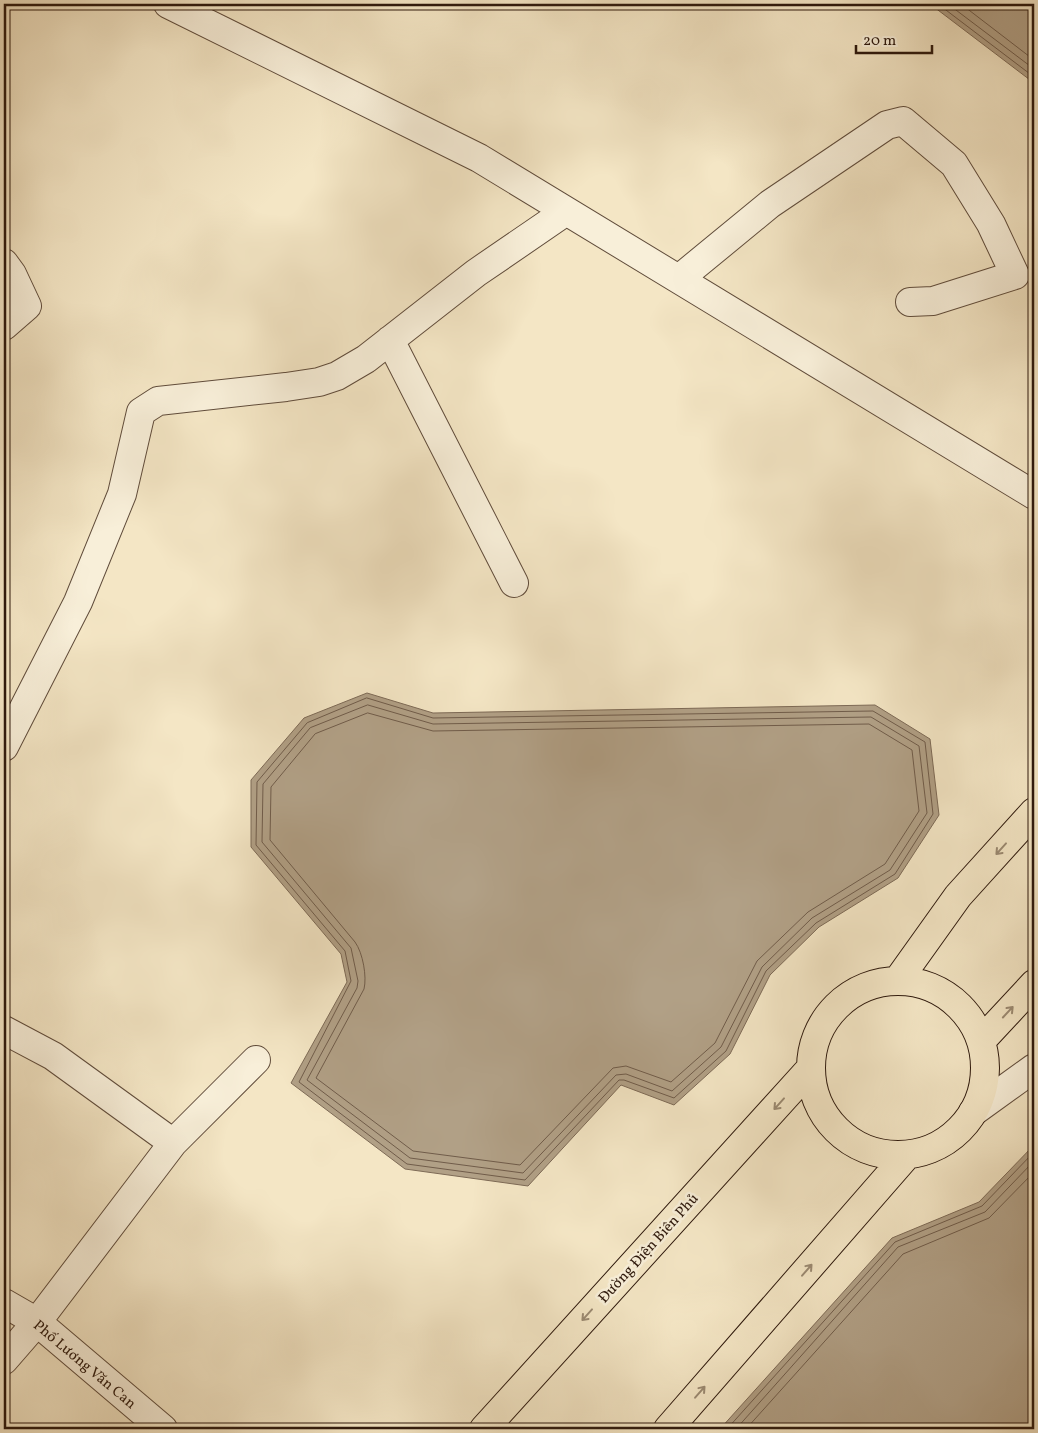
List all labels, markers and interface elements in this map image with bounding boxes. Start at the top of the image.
scale bar [856,22,932,54]
text: 20 m [863,31,896,52]
one-way arrow [996,842,1007,855]
one-way arrow [1002,1006,1013,1019]
one-way arrow [773,1097,785,1110]
street label: Đường Điện Biên Phủ [594,1189,704,1309]
one-way arrow [801,1263,813,1276]
one-way arrow [582,1308,594,1321]
street label: Phố Lương Văn Can [28,1316,140,1415]
one-way arrow [694,1386,706,1399]

